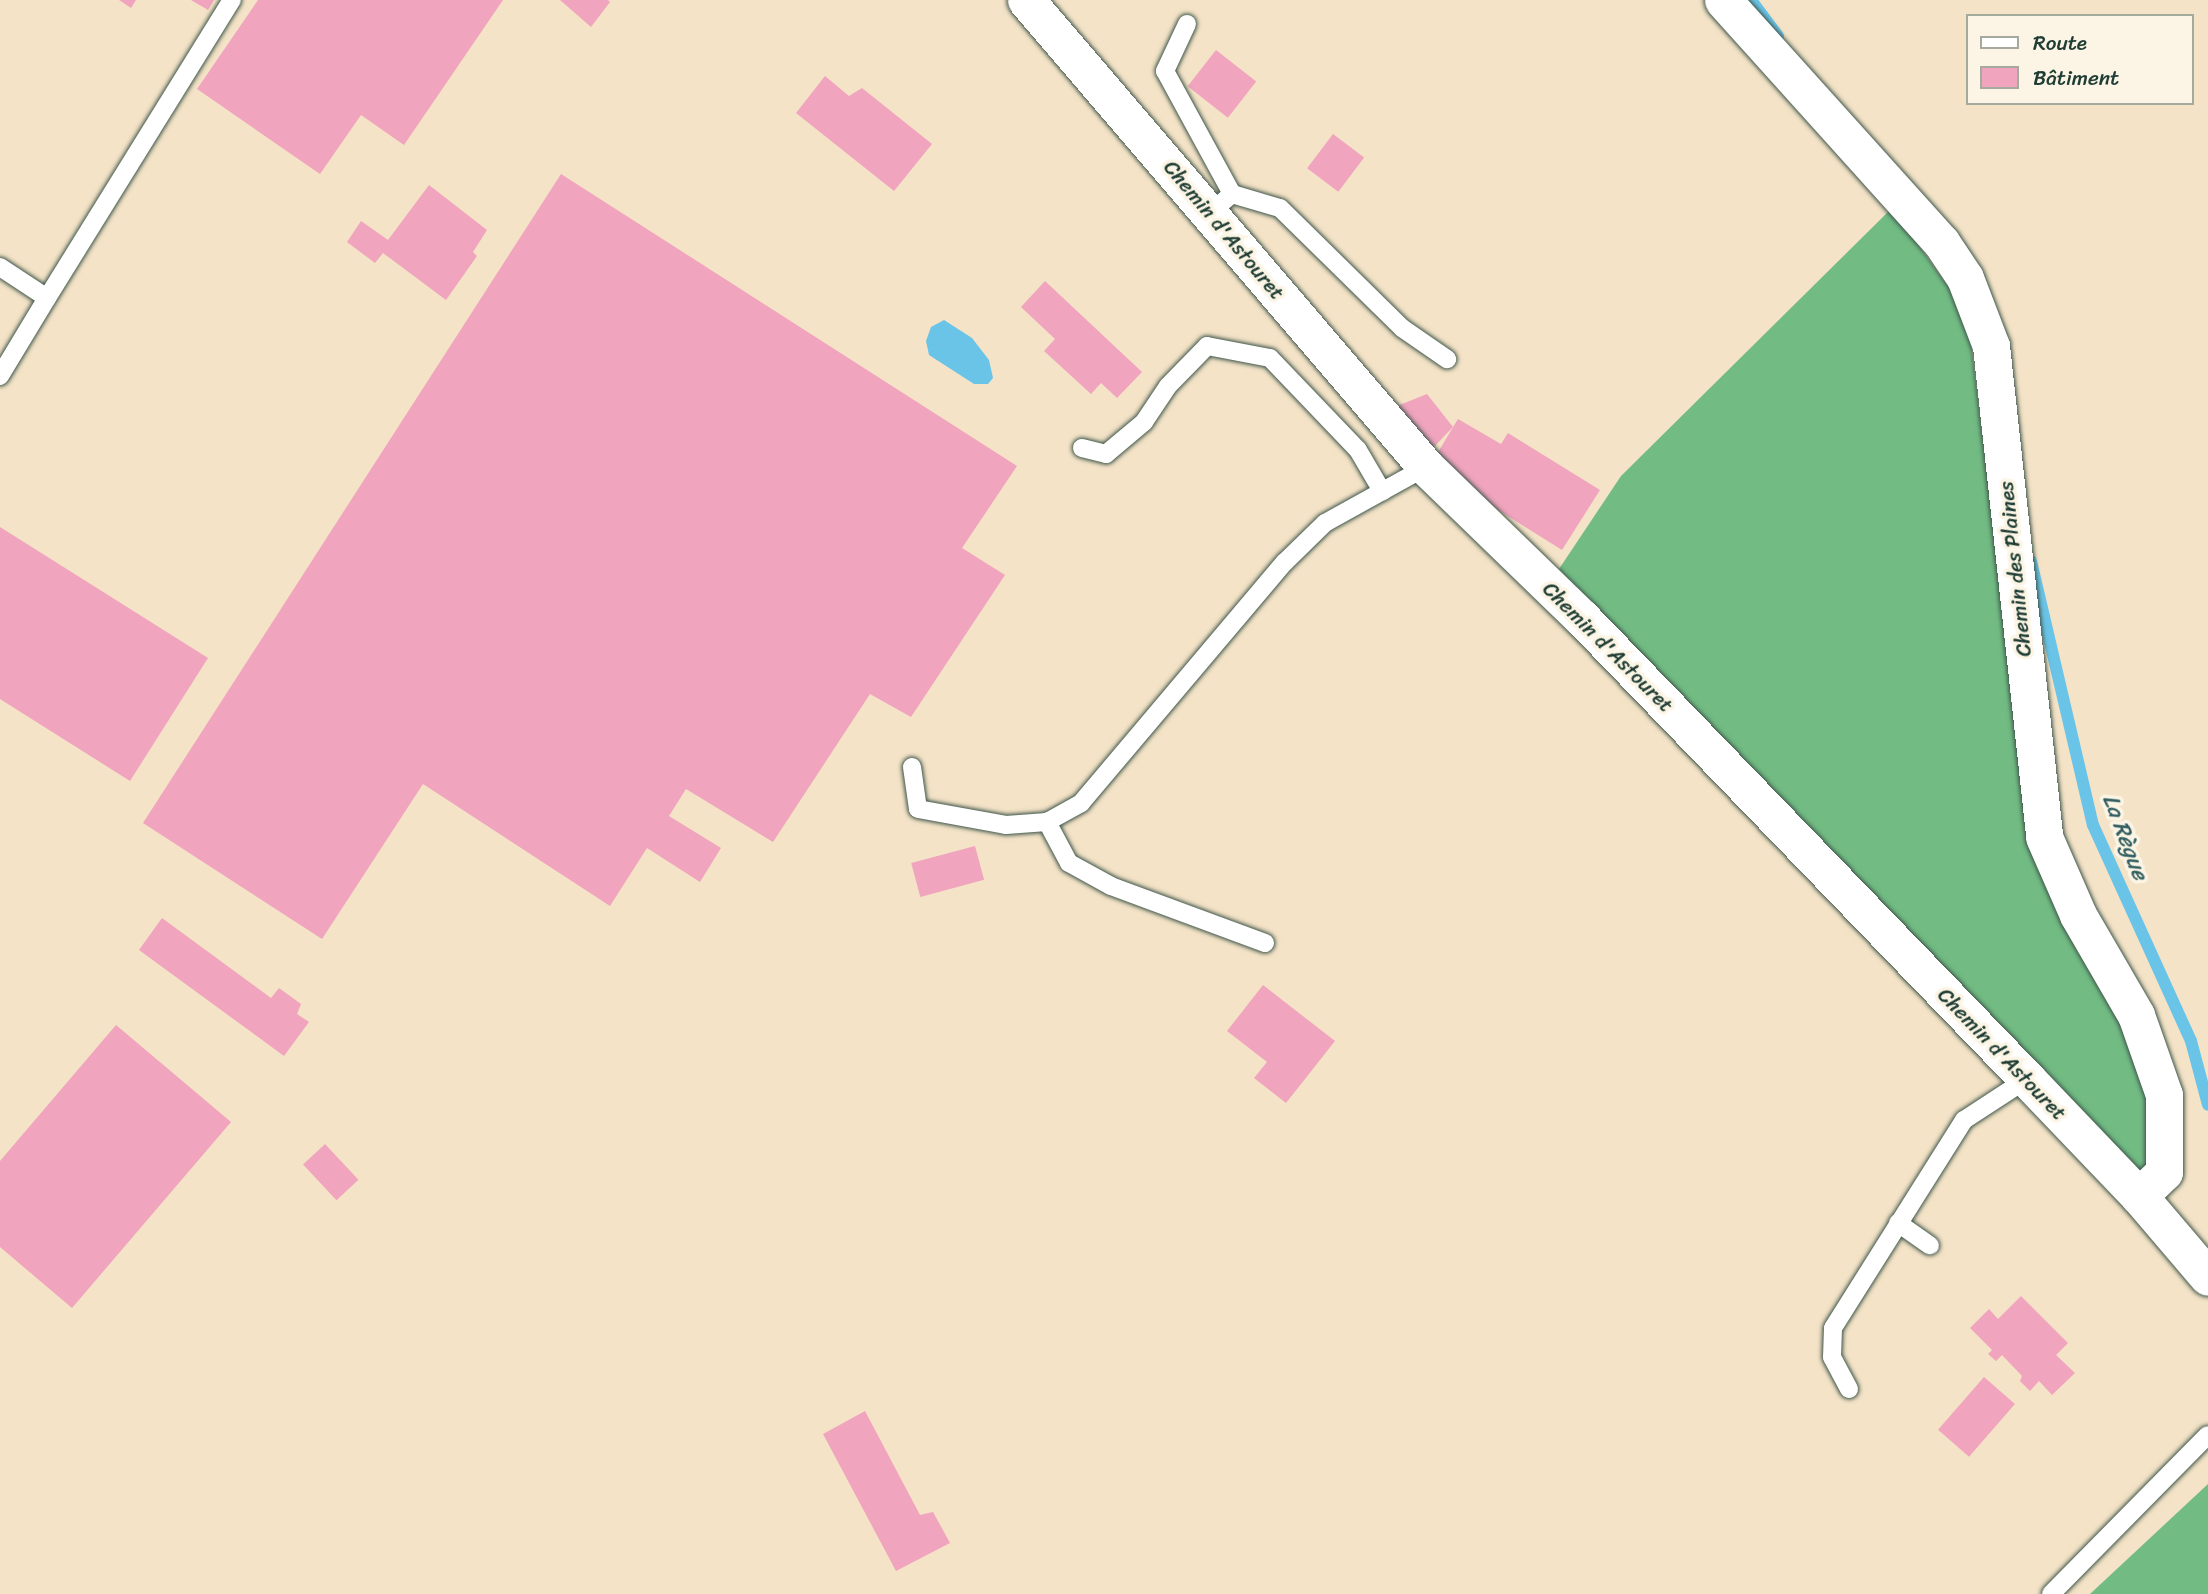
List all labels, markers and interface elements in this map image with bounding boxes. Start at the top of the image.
legend [1966,14,2194,105]
text: Route [2033,24,2087,62]
text: Bâtiment [2033,59,2119,97]
street label: Chemin d'Astouret [1158,155,1290,305]
street label: Chemin des Plaines [1993,480,2037,658]
street label: Chemin d'Astouret [1537,576,1679,718]
water label: La Règue [2096,790,2154,884]
street label: Chemin d'Astouret [1932,983,2072,1125]

